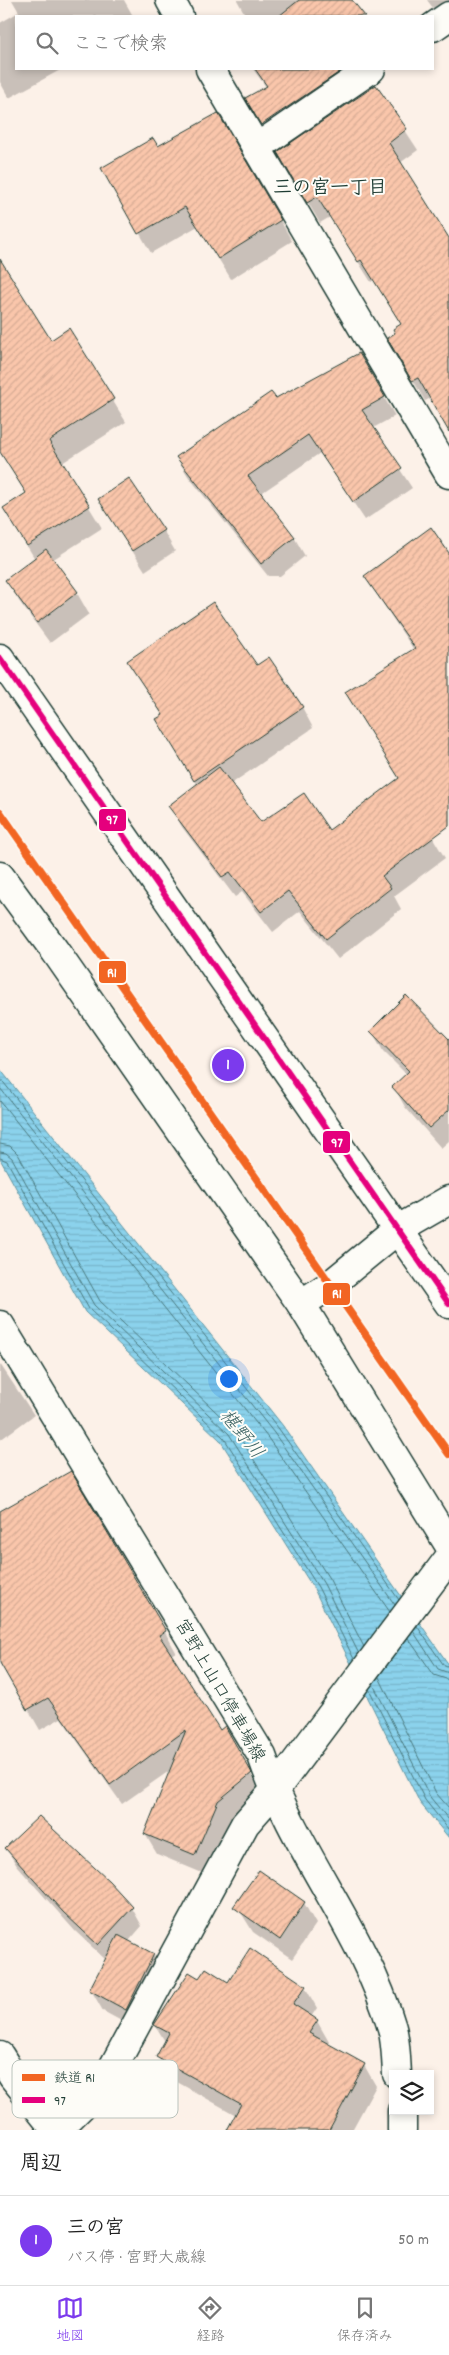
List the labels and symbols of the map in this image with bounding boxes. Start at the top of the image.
district label: 三の宮一丁目 [273,176,387,203]
line badge: 97 [98,808,127,832]
text: 97 [106,811,119,831]
line badge: R1 [98,960,127,984]
text: R1 [107,964,117,984]
pin: 1 [212,1046,244,1084]
line badge: 97 [322,1130,351,1154]
text: 97 [331,1134,344,1154]
line badge: R1 [322,1282,351,1306]
text: R1 [332,1285,342,1305]
your location [216,1366,242,1392]
water label: 椹野川 [212,1405,269,1466]
street label: 宮野上山口停車場線 [168,1615,270,1768]
legend [12,2060,178,2118]
text: 鉄道 R1 [54,2069,95,2089]
text: 97 [54,2092,66,2112]

